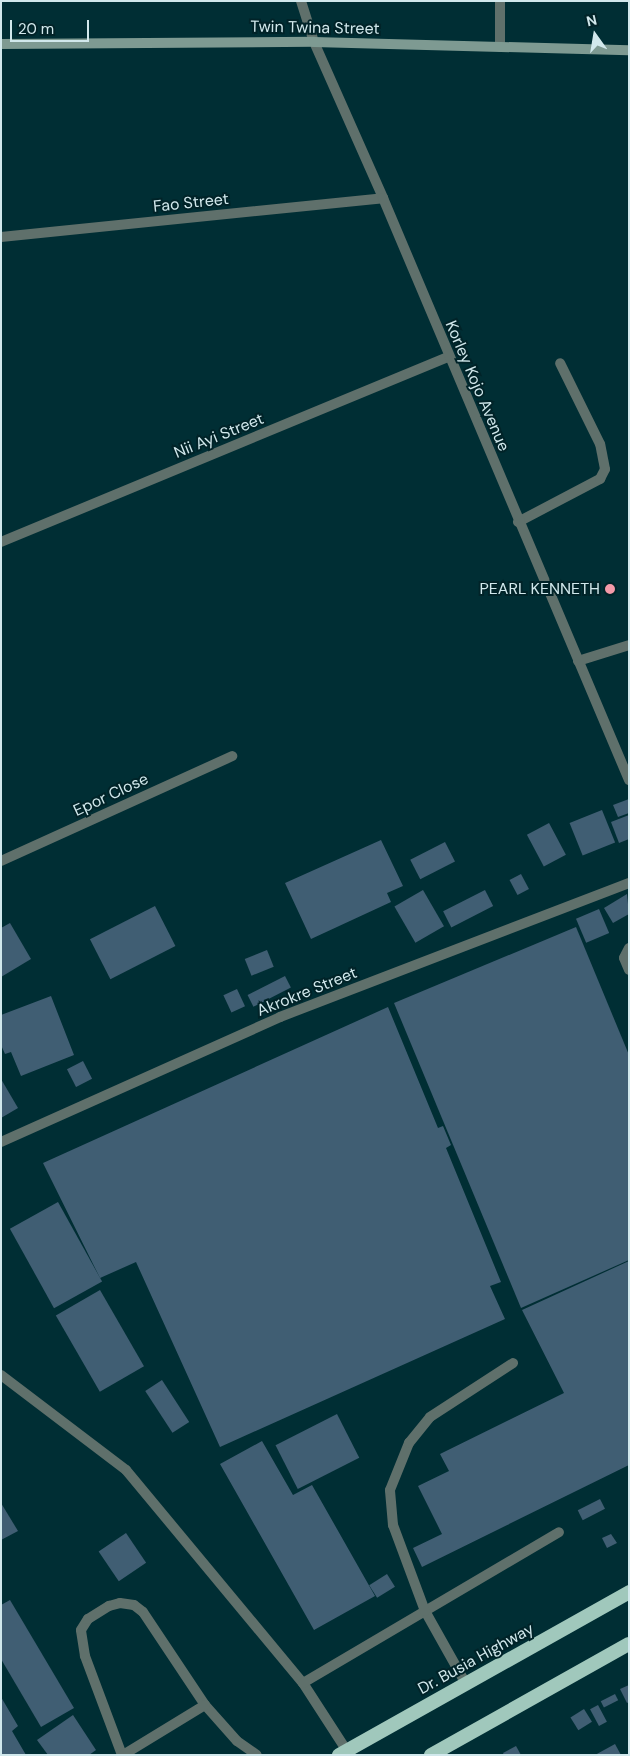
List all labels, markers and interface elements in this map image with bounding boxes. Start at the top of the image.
scale bar [12,10,91,42]
north arrow [570,10,620,60]
text: N [585,10,599,30]
street label: Twin Twina Street [250,17,380,39]
text: 20 m [18,19,54,39]
street label: Fao Street [152,189,230,217]
street label: Korley Kojo Avenue [441,318,513,454]
street label: Nii Ayi Street [171,409,267,463]
place label: PEARL KENNETH [479,579,600,599]
marker: PEARL KENNETH [604,583,616,595]
street label: Epor Close [71,769,151,821]
street label: Akrokre Street [254,963,360,1021]
street label: Dr. Busia Highway [415,1619,537,1699]

